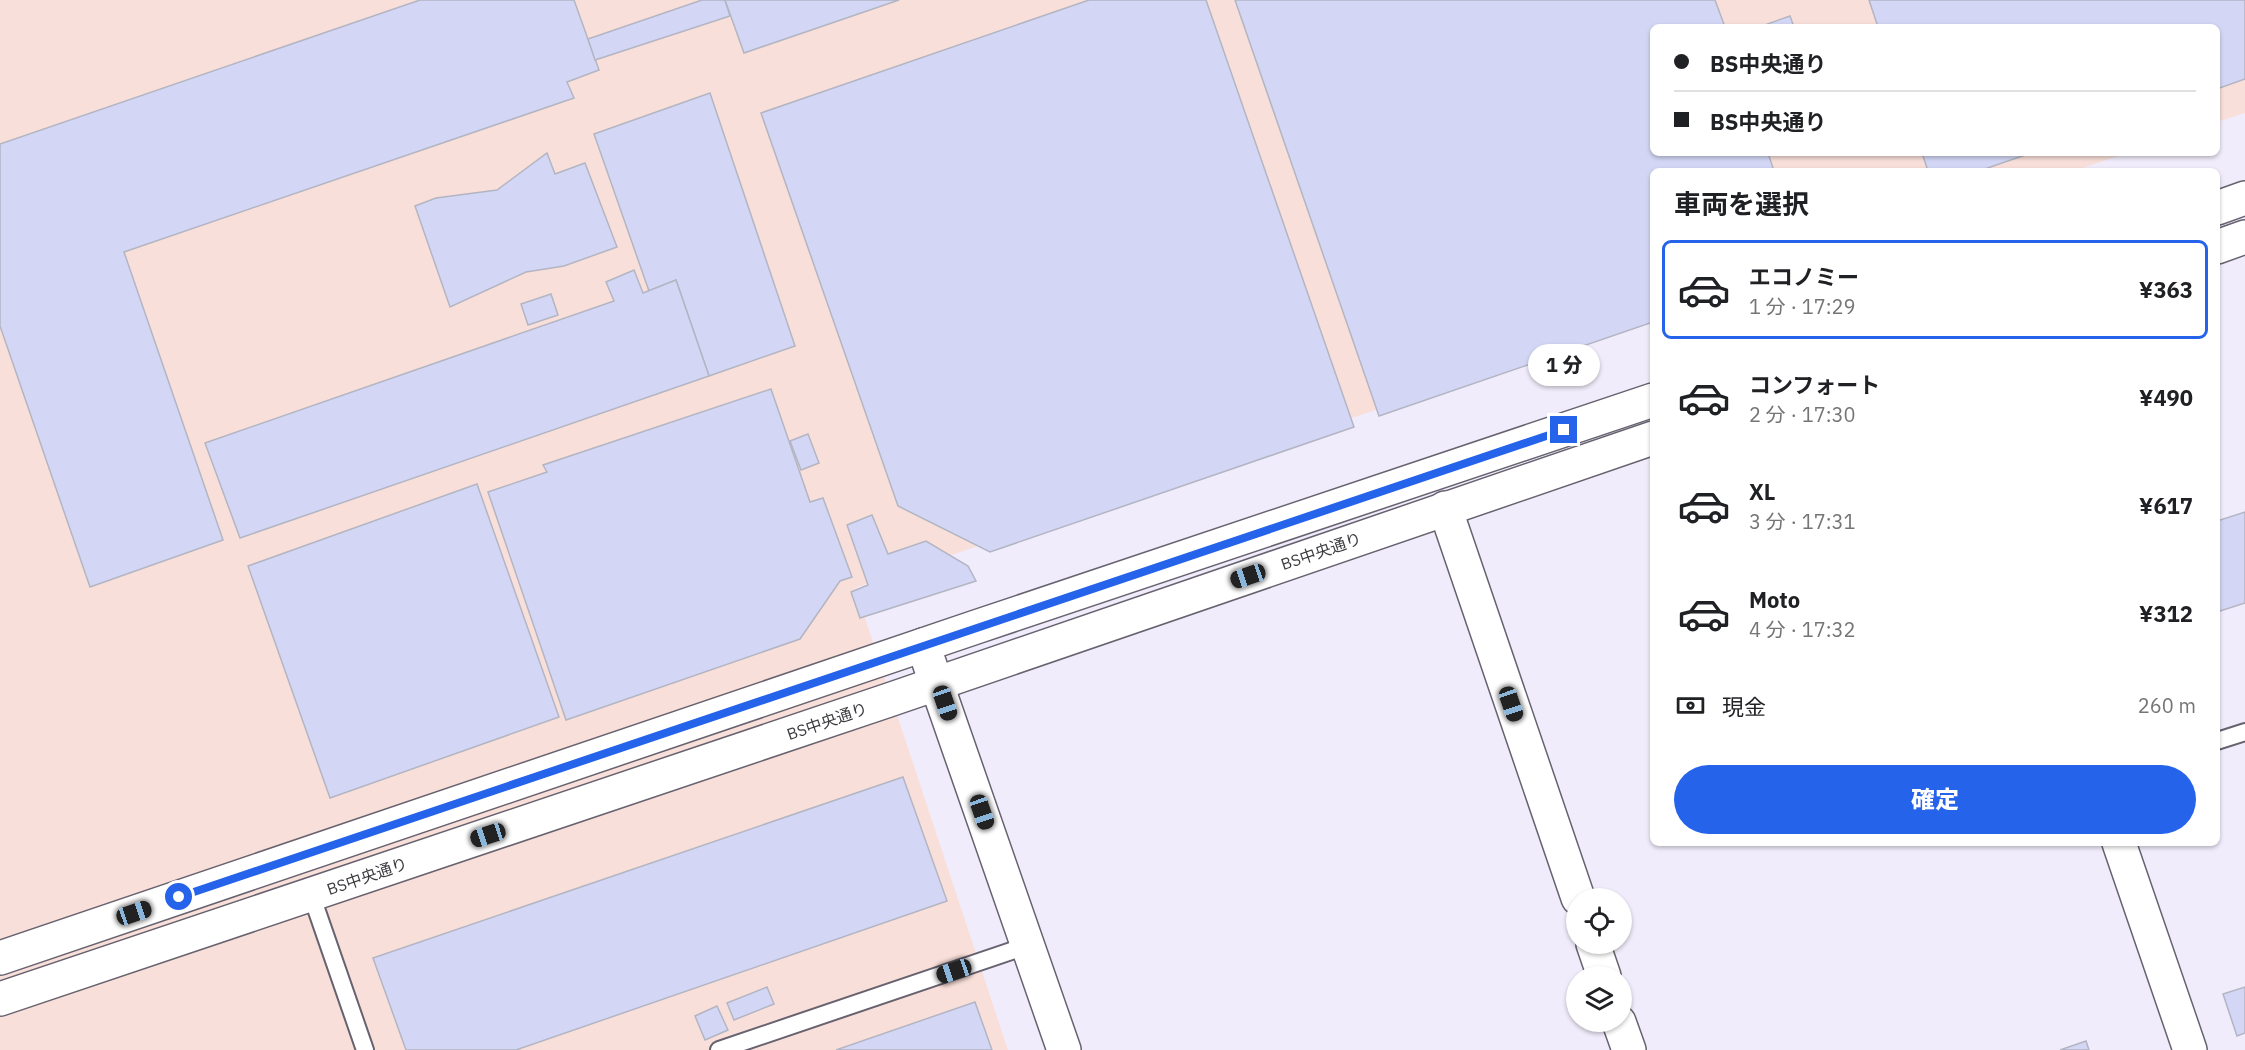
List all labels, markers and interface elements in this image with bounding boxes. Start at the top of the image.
text: BS中央通り [1710,49,1826,78]
text: BS中央通り [1710,107,1826,136]
text: 車両を選択 [1674,186,1809,221]
text: エコノミー [1749,262,1859,291]
icon: car [1677,263,1731,317]
text: ¥363 [2139,275,2193,304]
text: 1 分 · 17:29 [1749,293,1856,320]
callout: 1 分 [1528,343,1600,385]
text: 1 分 [1546,351,1582,378]
text: コンフォート [1749,370,1880,399]
icon: car [1677,371,1731,425]
text: ¥490 [2139,383,2193,412]
text: 2 分 · 17:30 [1749,401,1856,428]
route end [1550,416,1577,443]
text: XL [1749,477,1775,506]
icon: car [1677,479,1731,533]
text: ¥617 [2139,491,2193,520]
text: 3 分 · 17:31 [1749,508,1856,535]
street label: BS中央通り [1278,528,1364,574]
car [1228,562,1268,590]
text: Moto [1749,585,1800,614]
icon: car [1677,587,1731,641]
text: ¥312 [2139,599,2193,628]
text: 4 分 · 17:32 [1749,616,1856,643]
car [931,683,959,723]
car [1497,684,1525,724]
icon: cash [1674,689,1707,722]
text: 現金 [1722,692,1766,721]
text: 260 m [2138,692,2196,719]
street label: BS中央通り [784,698,870,744]
button: 確定 [1674,765,2196,834]
car [968,792,996,832]
car [468,821,508,849]
street label: BS中央通り [324,853,410,899]
route start [165,883,192,910]
map controls [1566,888,1632,1032]
button: locate [1566,888,1632,954]
car [114,899,154,927]
car [934,957,974,985]
button: layers [1566,966,1632,1032]

